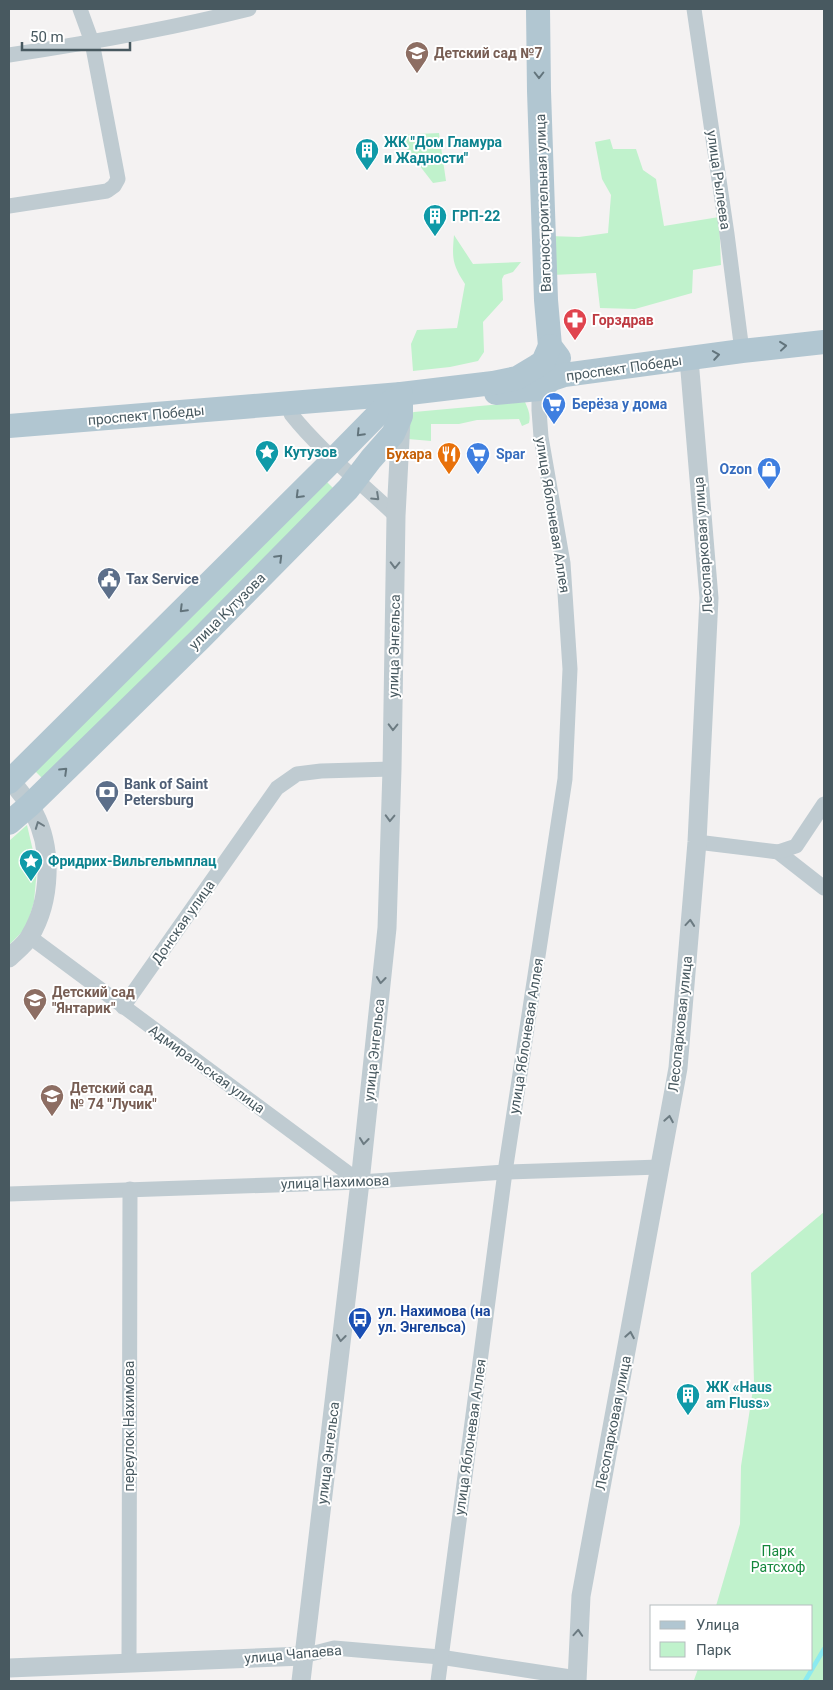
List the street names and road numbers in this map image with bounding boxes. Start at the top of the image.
street label: Вагоностроительная улица [532,113,554,293]
street label: улица Рылеева [704,129,734,231]
street label: проспект Победы [565,352,683,384]
street label: проспект Победы [87,402,205,428]
street label: улица Яблоневая Аллея [533,436,573,594]
street label: Лесопарковая улица [690,476,716,614]
street label: улица Кутузова [185,569,269,653]
street label: улица Энгельса [385,594,403,698]
street label: Донская улица [148,877,218,967]
street label: Лесопарковая улица [665,955,695,1093]
street label: улица Яблоневая Аллея [506,957,546,1115]
street label: улица Энгельса [361,998,387,1102]
street label: Адмиральская улица [146,1022,268,1116]
street label: улица Нахимова [280,1172,390,1192]
street label: Лесопарковая улица [592,1354,634,1492]
street label: улица Яблоневая Аллея [451,1358,489,1516]
street label: переулок Нахимова [121,1361,137,1491]
street label: улица Энгельса [314,1401,342,1505]
street label: улица Чапаева [244,1642,342,1666]

